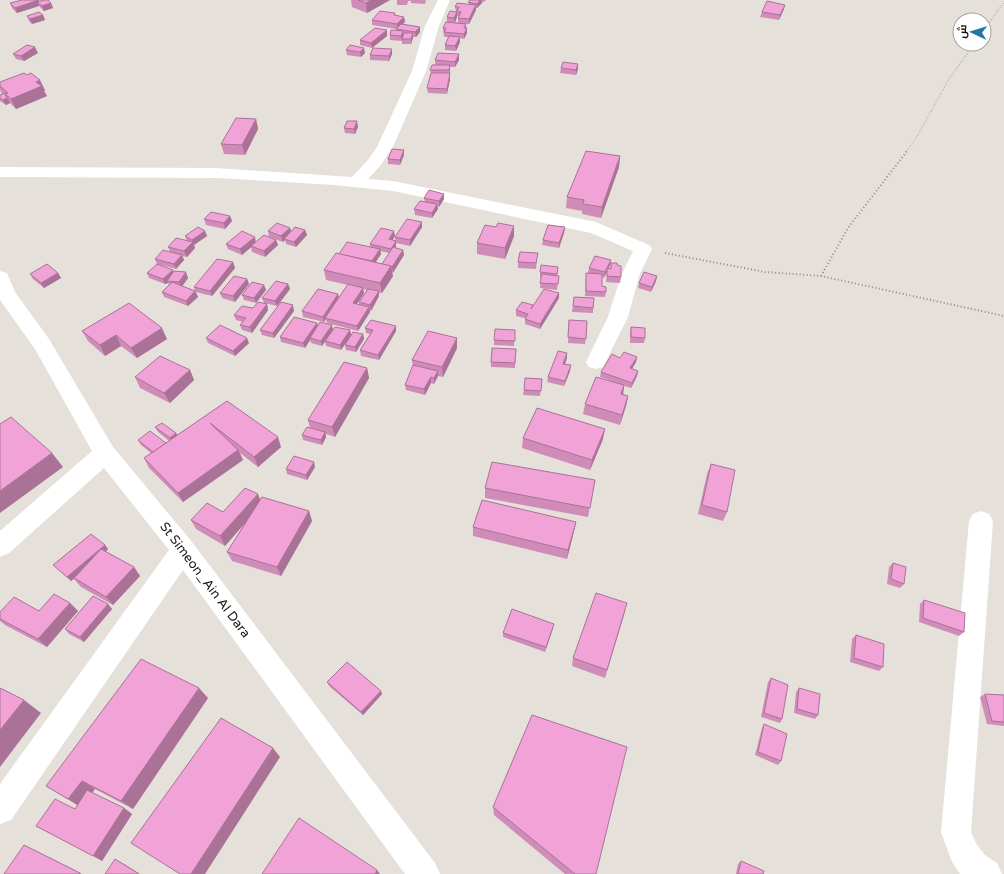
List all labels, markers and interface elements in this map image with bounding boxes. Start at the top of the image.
north arrow [952,12,992,52]
text: ش [956,24,969,39]
street label: St Simeon_Ain Al Dara [156,519,254,641]

